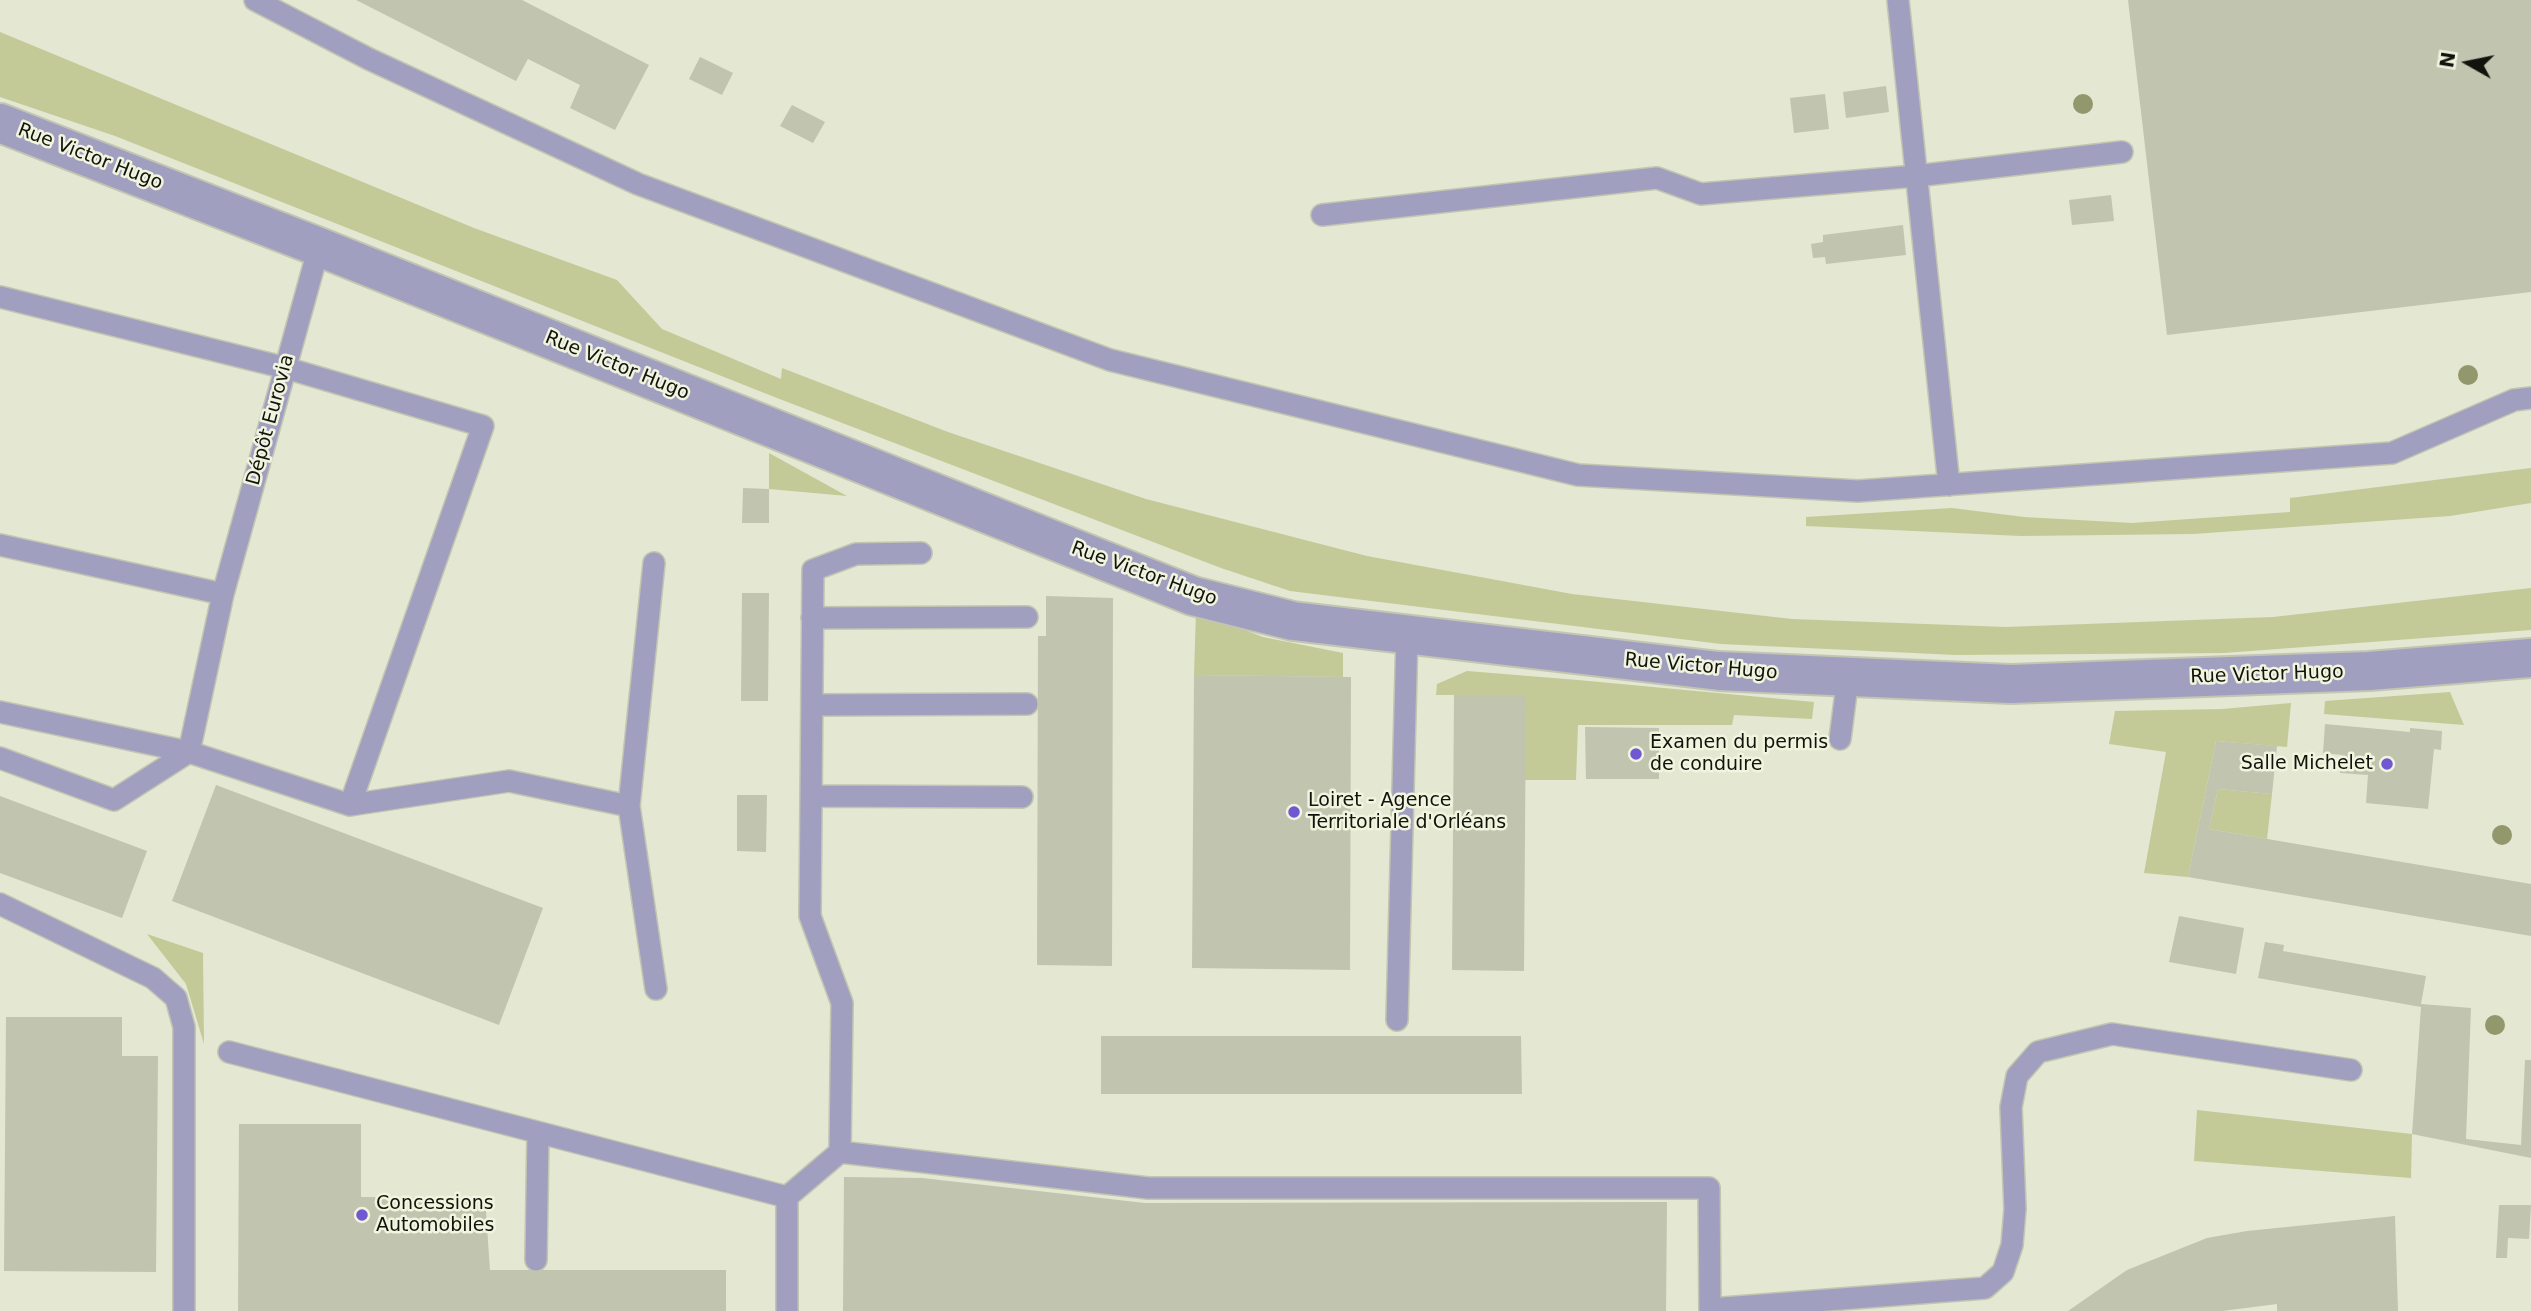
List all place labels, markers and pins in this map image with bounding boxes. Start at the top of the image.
place label: Examen du permis de conduire [1650,732,1828,776]
marker: Examen du permis de conduire [1628,746,1644,762]
place label: Salle Michelet [2241,753,2373,775]
marker: Salle Michelet [2379,756,2395,772]
place label: Loiret - Agence Territoriale d'Orléans [1308,790,1506,834]
marker: Loiret - Agence Territoriale d'Orléans [1286,804,1302,820]
place label: Concessions Automobiles [376,1193,494,1237]
marker: Concessions Automobiles [354,1207,370,1223]

